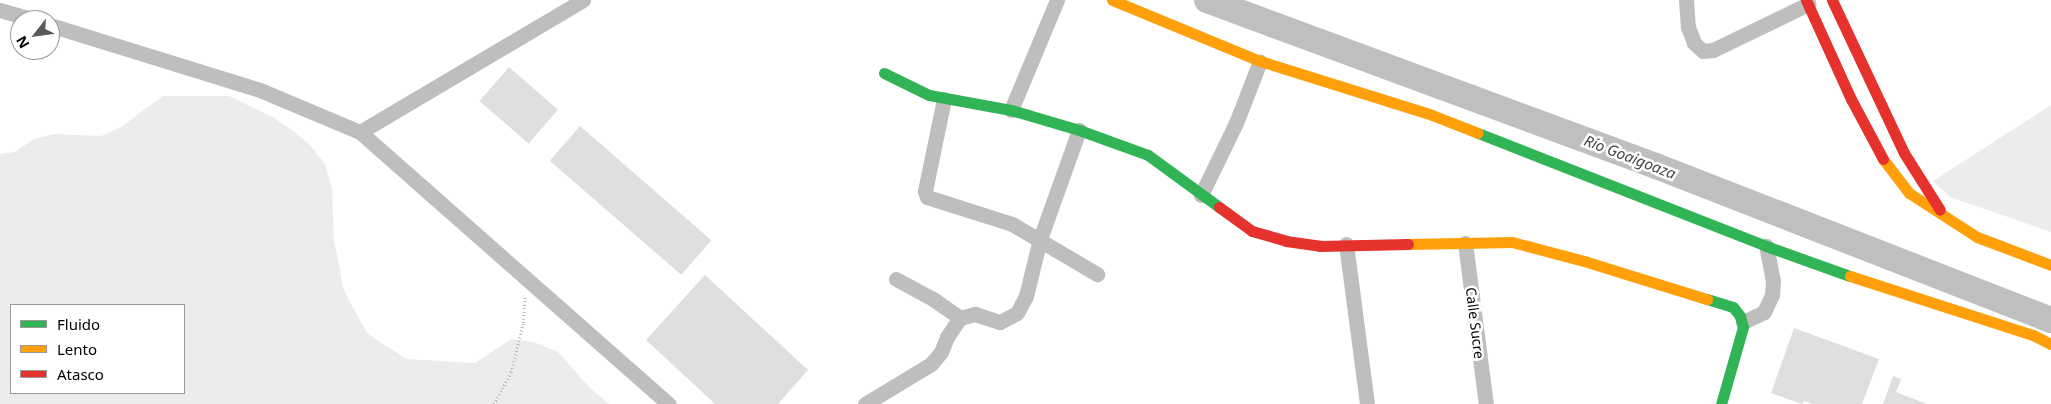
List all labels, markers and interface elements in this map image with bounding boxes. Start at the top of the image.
north arrow [10,10,60,60]
text: N [11,33,34,52]
water label: Río Goaigoaza [1582,131,1678,183]
street label: Calle Sucre [1462,286,1488,360]
legend [10,304,185,394]
text: Fluido [57,314,100,334]
text: Lento [57,339,97,359]
text: Atasco [57,364,104,384]

